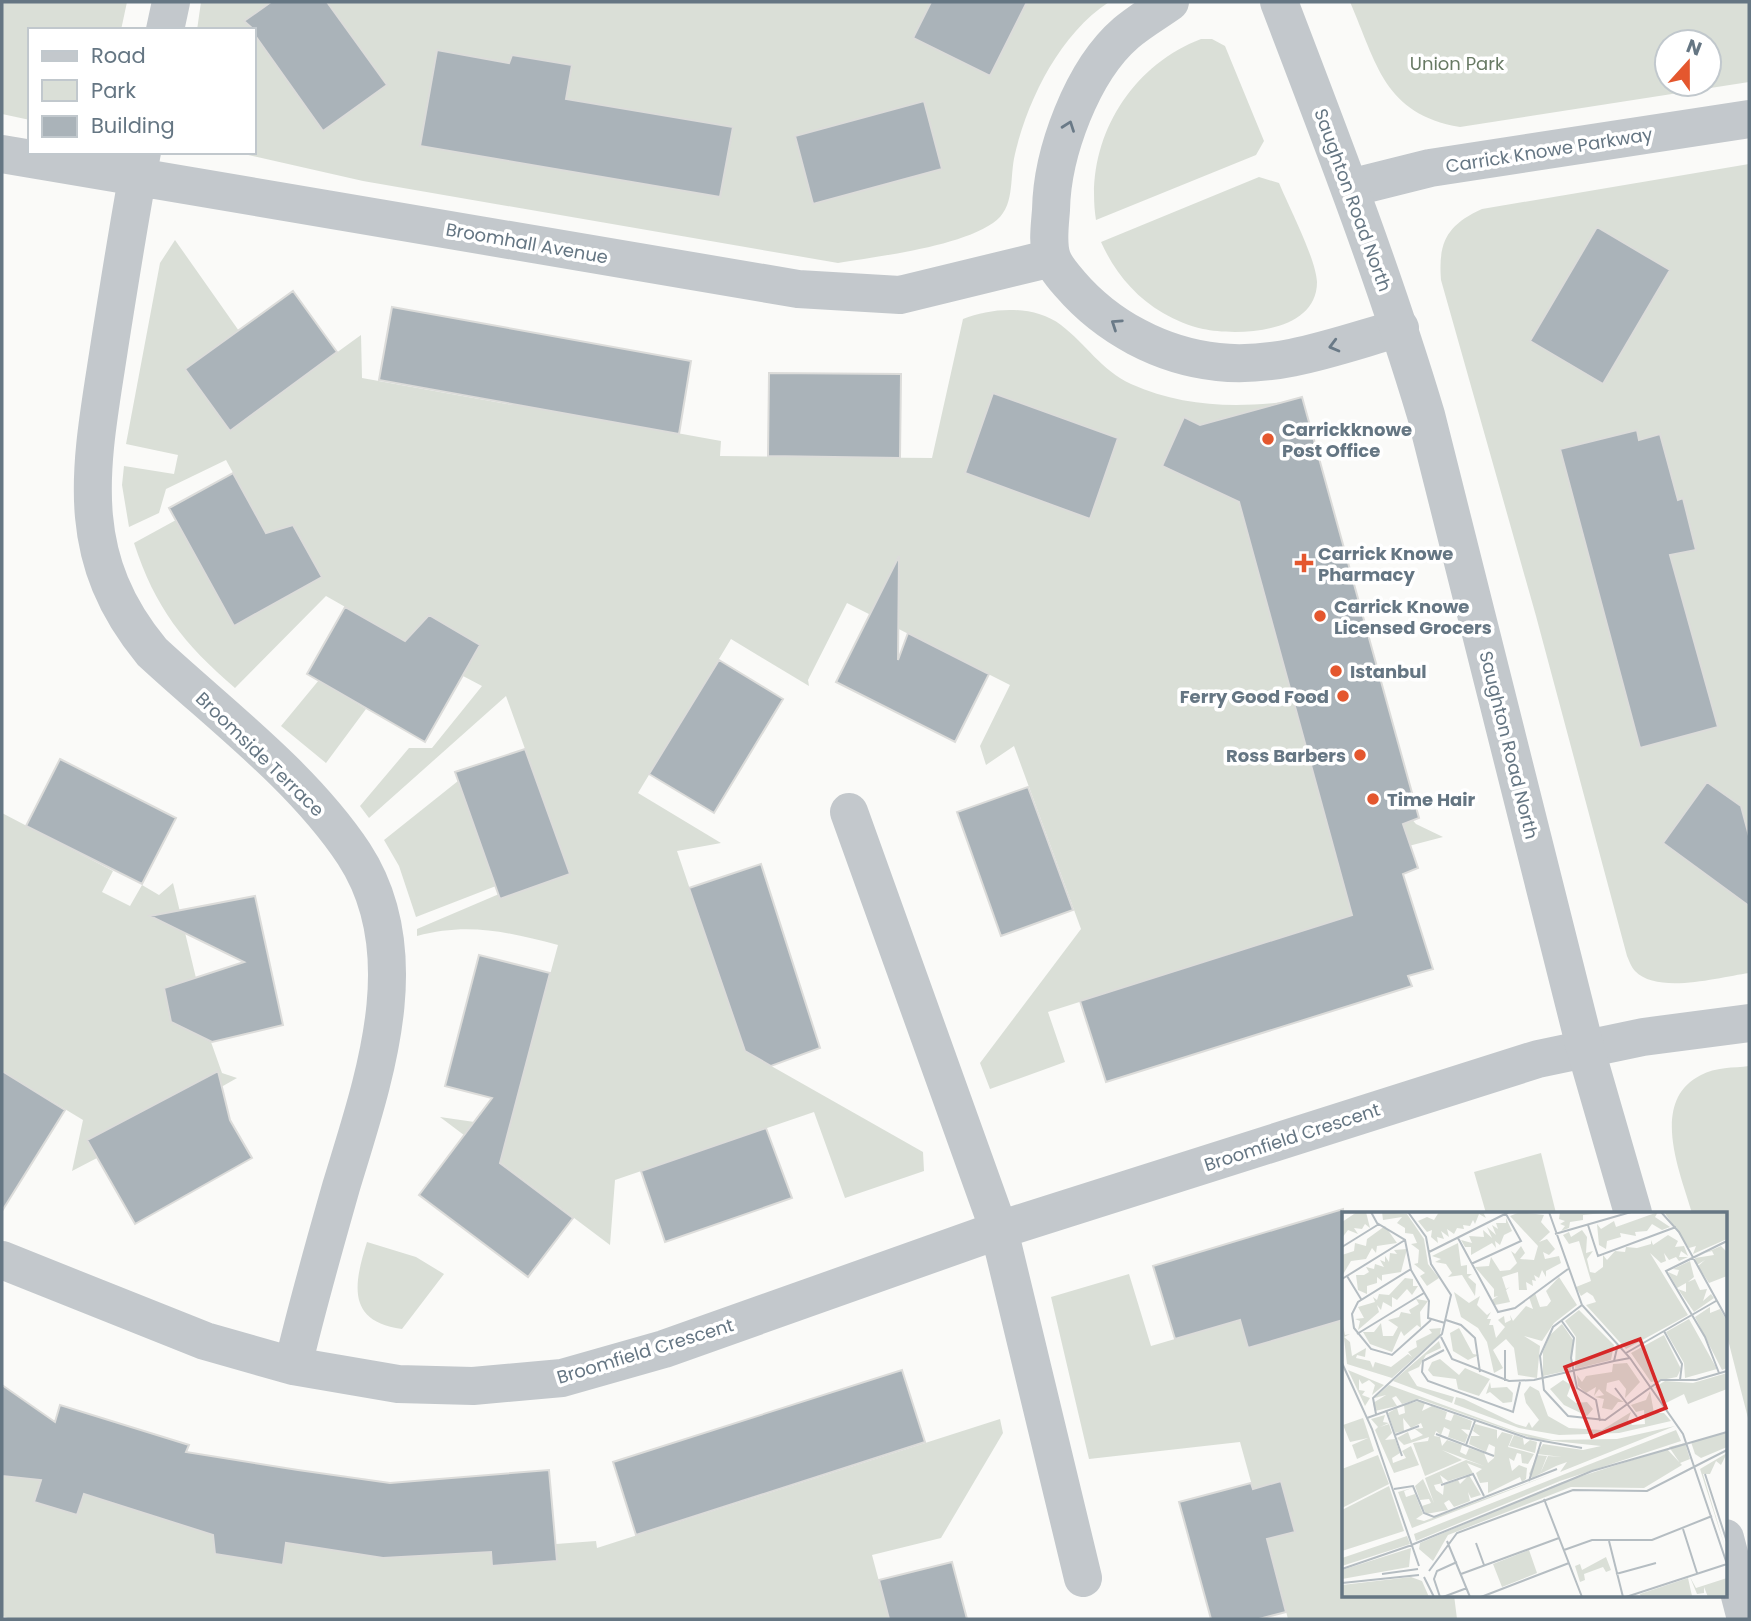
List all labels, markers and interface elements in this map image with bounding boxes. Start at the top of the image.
legend [28,28,256,154]
north arrow [1653,28,1723,98]
text: N [1682,32,1705,63]
text: Road [91,41,146,70]
park label: Union Park [1410,51,1505,76]
text: Park [91,76,136,105]
street label: Saughton Road North [1308,105,1398,295]
text: Building [91,111,175,140]
one-way arrow [1060,121,1074,133]
street label: Carrick Knowe Parkway [1444,121,1654,179]
street label: Broomhall Avenue [444,216,610,270]
one-way arrow [1111,320,1124,332]
one-way arrow [1328,338,1340,352]
place label: Carrickknowe Post Office [1282,417,1412,463]
marker: Carrickknowe Post Office [1260,431,1276,447]
place label: Carrick Knowe Pharmacy [1318,541,1453,587]
marker: Carrick Knowe Pharmacy [1296,555,1312,571]
place label: Carrick Knowe Licensed Grocers [1334,594,1492,640]
marker: Carrick Knowe Licensed Grocers [1312,608,1328,624]
street label: Saughton Road North [1474,648,1544,842]
place label: Istanbul [1350,659,1427,684]
marker: Istanbul [1328,663,1344,679]
place label: Ferry Good Food [1180,684,1329,709]
street label: Broomside Terrace [190,686,330,822]
marker: Ferry Good Food [1335,688,1351,704]
place label: Ross Barbers [1226,743,1346,768]
marker: Ross Barbers [1352,747,1368,763]
place label: Time Hair [1387,787,1476,812]
marker: Time Hair [1365,791,1381,807]
street label: Broomfield Crescent [1201,1097,1383,1177]
inset map [1342,1212,1726,1596]
street label: Broomfield Crescent [554,1312,736,1390]

